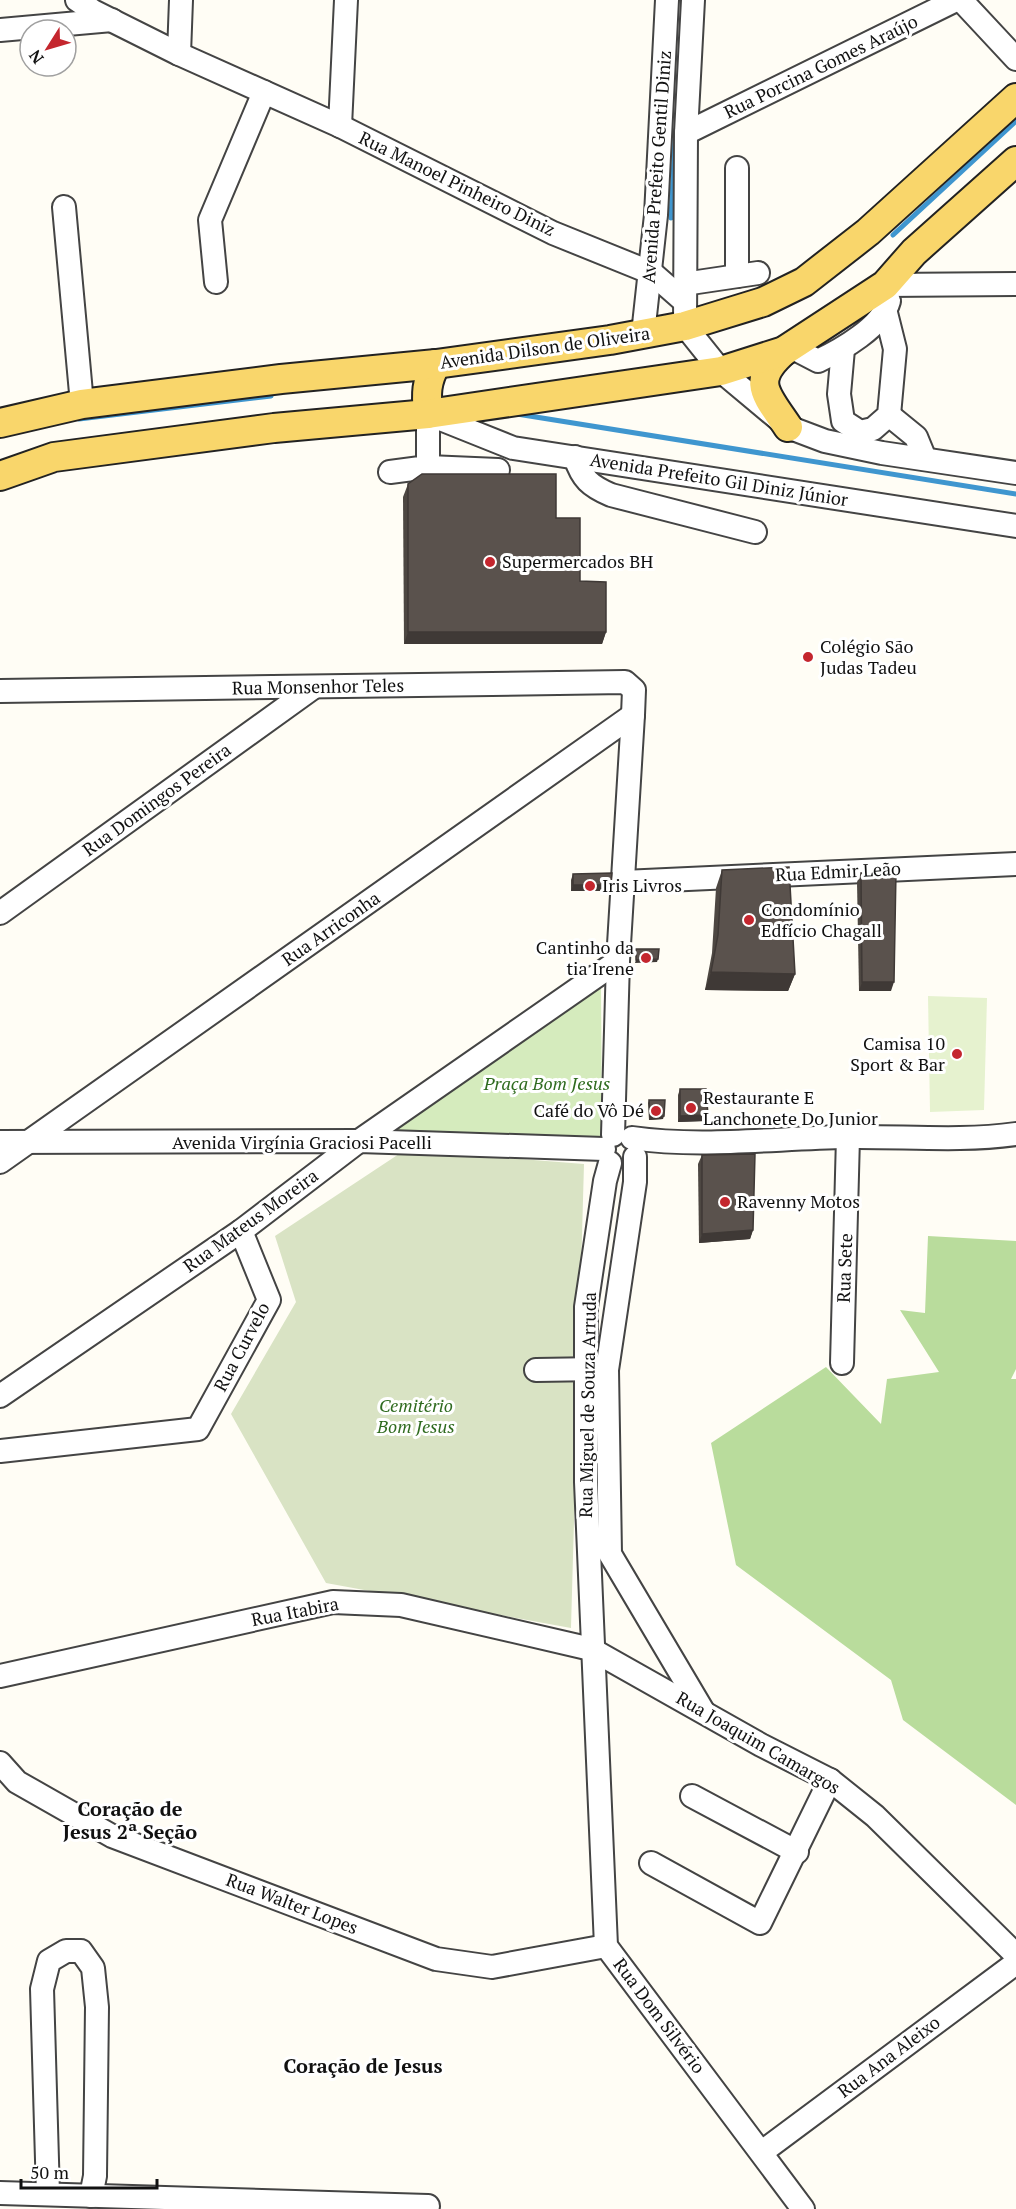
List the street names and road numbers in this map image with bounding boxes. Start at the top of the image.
street label: Rua Porcina Gomes Araújo [720,9,921,124]
street label: Avenida Prefeito Gentil Diniz [636,50,676,284]
street label: Rua Manoel Pinheiro Diniz [355,125,560,241]
street label: Avenida Dilson de Oliveira [438,320,651,374]
street label: Avenida Prefeito Gil Diniz Júnior [588,447,850,511]
street label: Rua Monsenhor Teles [232,672,404,700]
street label: Rua Domingos Pereira [77,737,235,861]
street label: Rua Edmir Leão [774,856,902,886]
street label: Rua Arriconha [277,885,384,971]
street label: Avenida Virgínia Graciosi Pacelli [172,1130,432,1154]
street label: Rua Mateus Moreira [178,1163,323,1277]
street label: Rua Sete [831,1233,857,1303]
street label: Rua Miguel de Souza Arruda [573,1292,601,1518]
street label: Rua Curvelo [208,1298,275,1395]
street label: Rua Itabira [249,1591,341,1631]
street label: Rua Joaquim Camargos [672,1685,845,1799]
street label: Rua Walter Lopes [223,1867,362,1939]
street label: Rua Dom Silvério [609,1953,711,2078]
street label: Rua Ana Aleixo [832,2010,944,2103]

